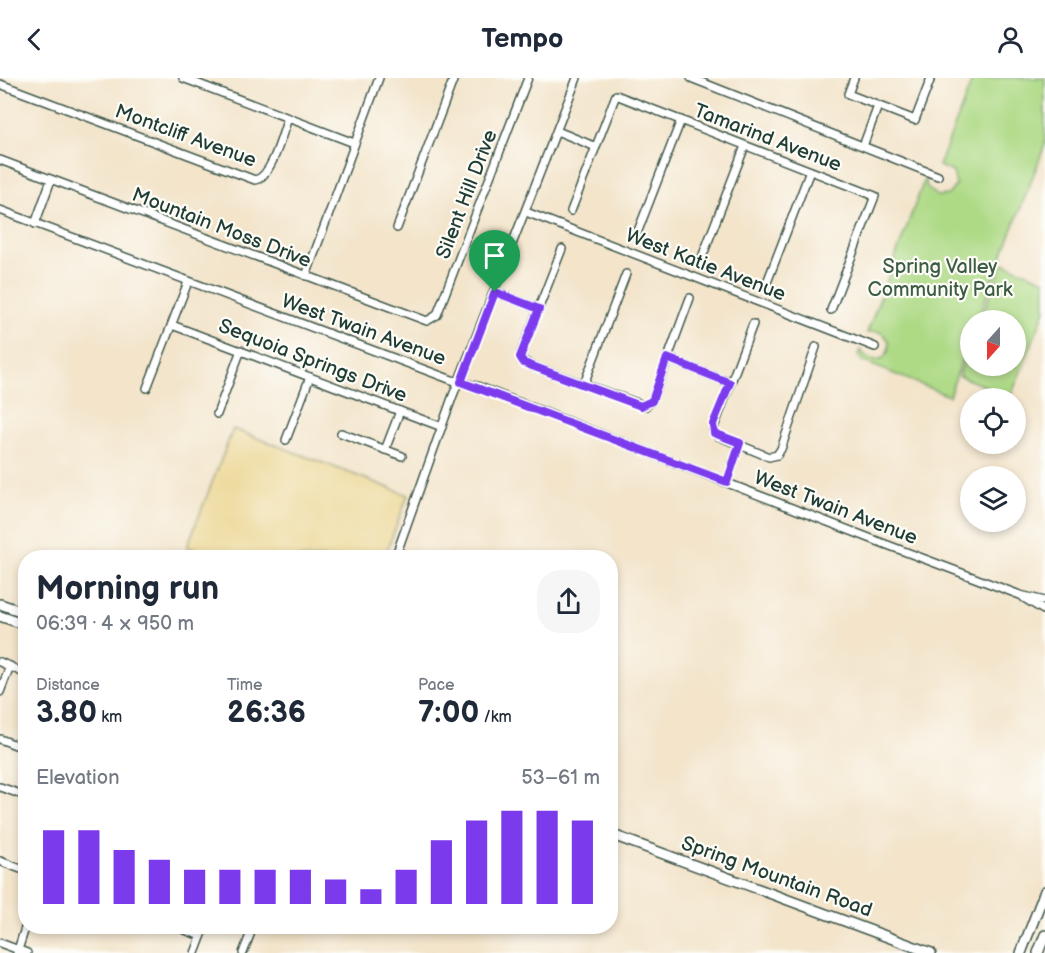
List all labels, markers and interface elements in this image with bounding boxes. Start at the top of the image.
icon: back [18,23,51,56]
text: Tempo [482,23,563,55]
icon: person [994,23,1027,56]
street label: Montcliff Avenue [112,99,260,173]
street label: Tamarind Avenue [690,99,845,177]
street label: Silent Hill Drive [431,126,503,262]
street label: Mountain Moss Drive [129,183,315,273]
street label: West Katie Avenue [622,223,789,307]
pin [469,230,520,292]
icon: arrive [478,239,511,272]
park label: Spring Valley Community Park [867,255,1013,302]
street label: West Twain Avenue [278,289,449,371]
north arrow [960,310,1026,376]
map controls [960,310,1026,532]
street label: Sequoia Springs Drive [215,314,410,408]
button: locate [960,388,1026,454]
street label: West Twain Avenue [751,466,921,550]
button: layers [960,466,1026,532]
text: Morning run [36,569,219,609]
button: share [537,570,600,633]
text: 06:39 · 4 × 950 m [36,612,194,636]
text: Distance [36,676,100,695]
text: Time [227,676,262,695]
text: Pace [418,676,454,695]
text: 3.80 [36,695,97,731]
text: 26:36 [227,695,306,731]
text: 7:00 [418,695,479,731]
text: km [97,708,122,727]
text: /km [479,708,512,727]
text: Elevation [36,766,119,790]
text: 53–61 m [521,766,600,790]
street label: Spring Mountain Road [678,831,875,923]

